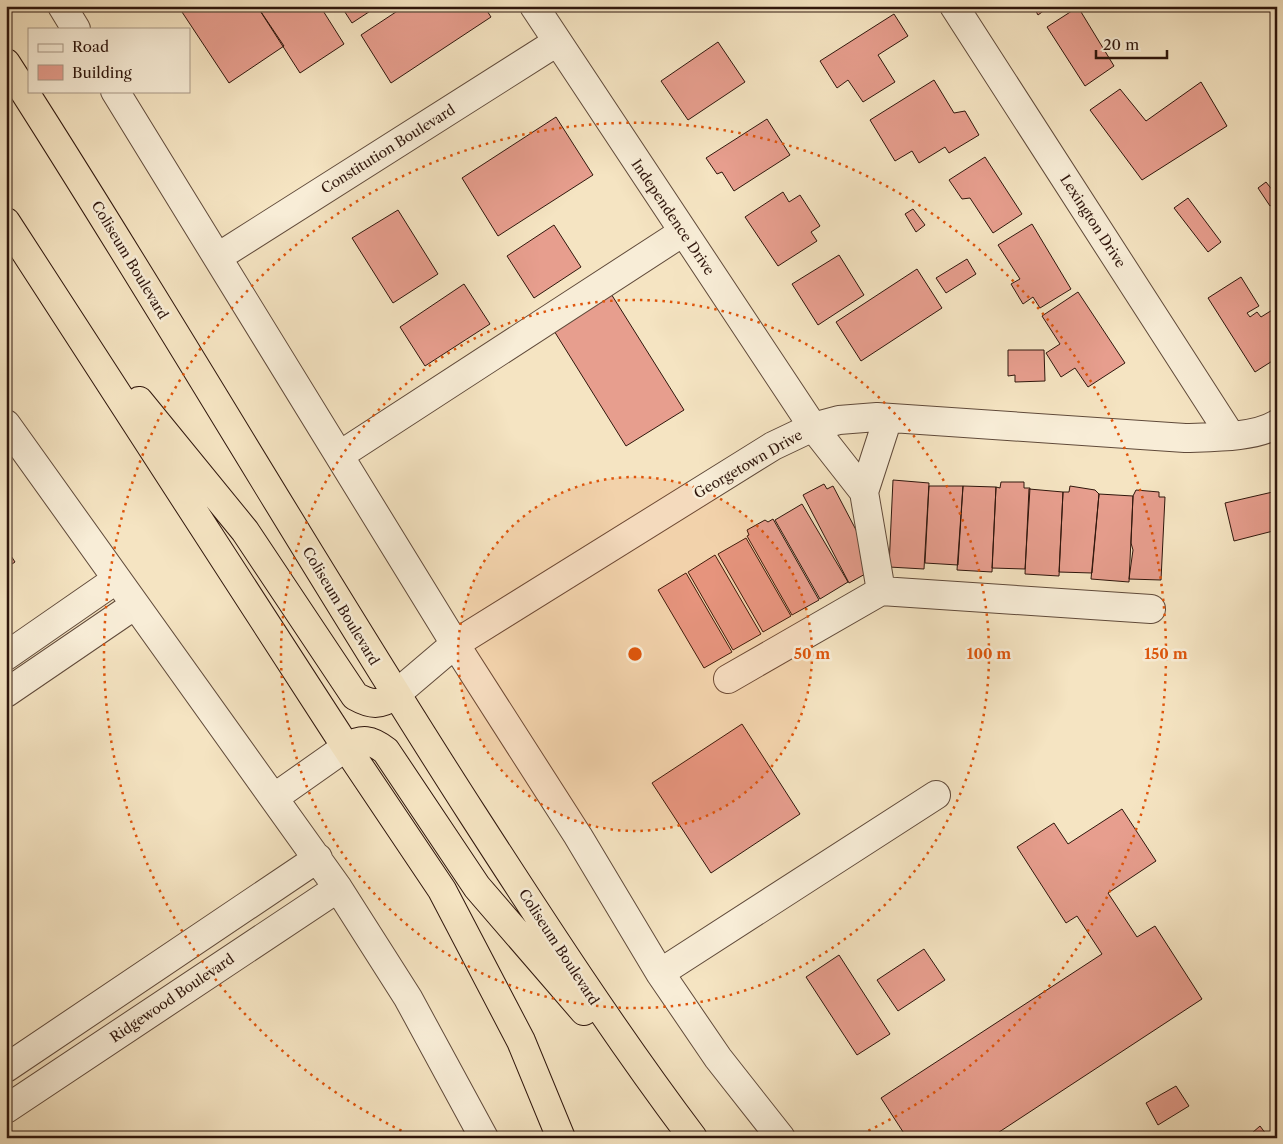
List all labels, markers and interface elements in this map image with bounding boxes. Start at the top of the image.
legend [28,28,190,92]
scale bar [1096,28,1167,60]
text: 20 m [1103,35,1139,54]
text: Road [72,37,109,56]
text: Building [72,63,132,82]
street label: Constitution Boulevard [318,100,459,198]
street label: Independence Drive [627,156,719,279]
street label: Lexington Drive [1056,171,1130,271]
street label: Coliseum Boulevard [88,198,173,323]
street label: Georgetown Drive [691,426,806,502]
street label: Coliseum Boulevard [299,544,384,669]
text: 50 m [794,644,830,663]
text: 100 m [967,644,1011,663]
text: 150 m [1144,644,1188,663]
centre of rings [626,645,644,663]
street label: Coliseum Boulevard [515,886,603,1009]
street label: Ridgewood Boulevard [106,949,238,1046]

